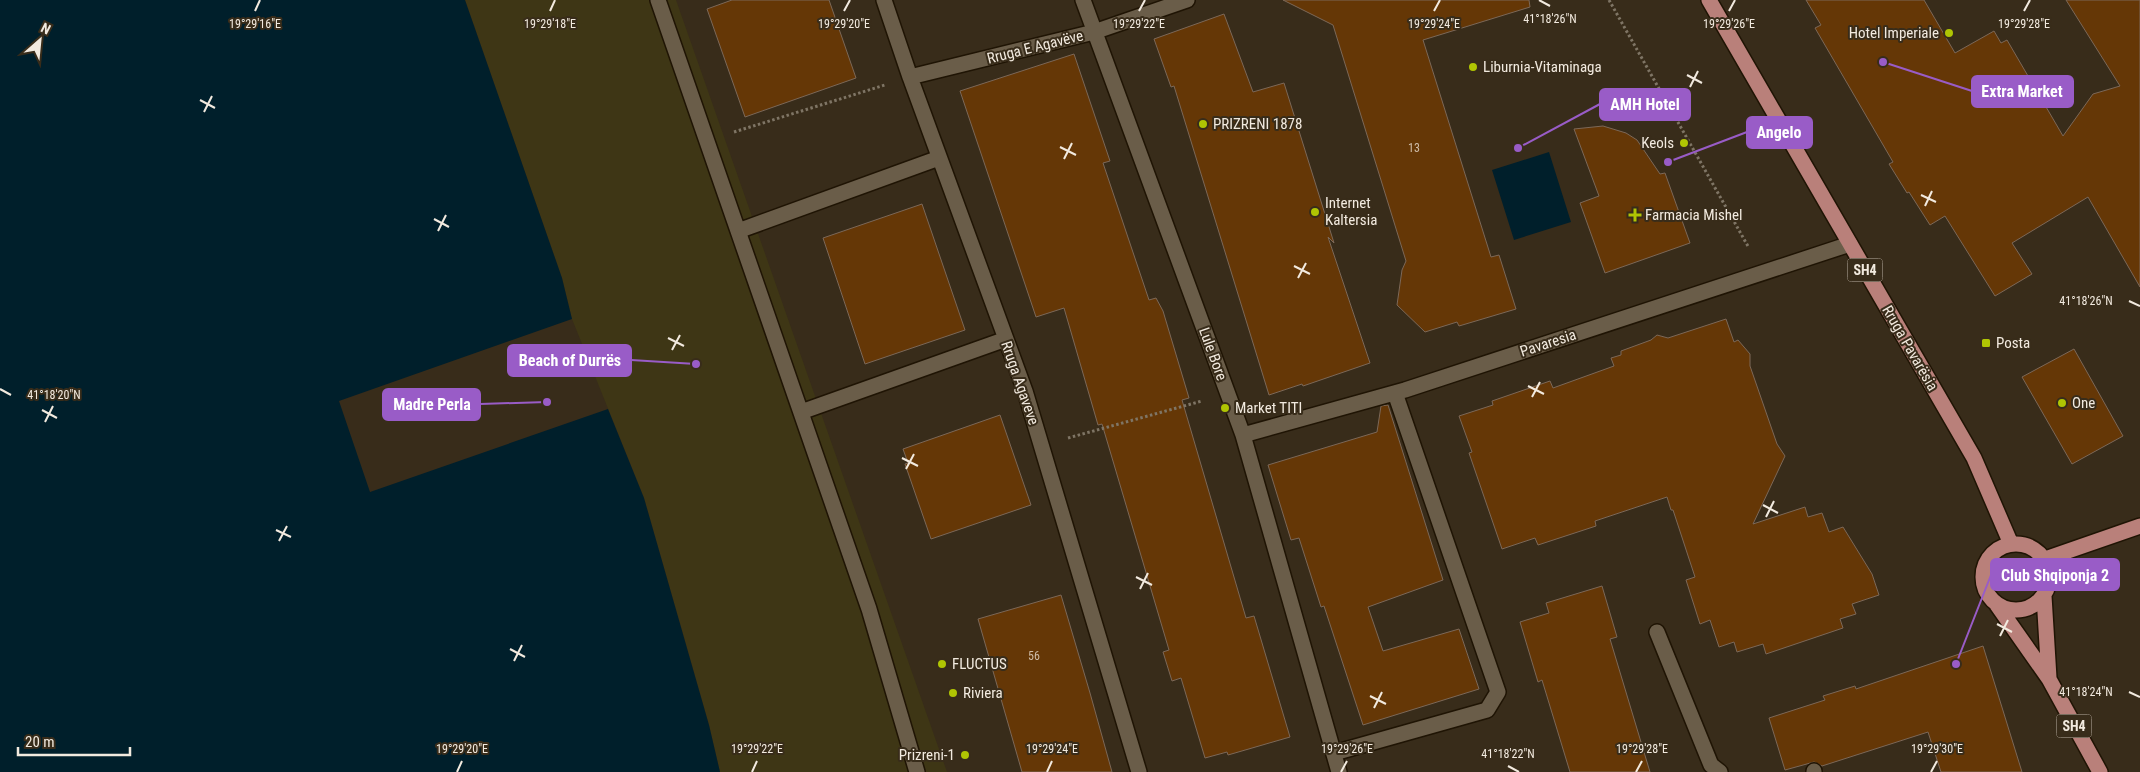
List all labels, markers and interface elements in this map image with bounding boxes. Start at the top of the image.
text: 41°18'26"N [1523,12,1577,26]
north arrow [15,15,65,65]
text: 19°29'16"E [229,17,281,31]
text: 19°29'18"E [524,17,576,31]
text: 19°29'20"E [818,17,870,31]
text: 19°29'22"E [1113,17,1165,31]
text: 19°29'24"E [1408,17,1460,31]
text: 19°29'26"E [1703,17,1755,31]
text: 19°29'28"E [1998,17,2050,31]
text: N [38,19,53,37]
place label: Hotel Imperiale [1849,24,1939,42]
street label: Rruga E Agavëve [985,26,1085,68]
marker: Hotel Imperiale [1943,27,1955,39]
place label: Liburnia-Vitaminaga [1483,58,1602,76]
marker: Liburnia-Vitaminaga [1467,61,1479,73]
callout: Extra Market [1972,76,2073,107]
text: Extra Market [1981,82,2063,101]
callout: AMH Hotel [1600,89,1690,120]
text: AMH Hotel [1610,95,1680,114]
place label: PRIZRENI 1878 [1213,115,1302,133]
callout: Angelo [1747,117,1812,148]
marker: PRIZRENI 1878 [1197,118,1209,130]
text: Angelo [1757,123,1801,142]
place label: Keols [1641,134,1674,152]
marker: Keols [1678,137,1690,149]
house number: 13 [1408,141,1420,155]
place label: Internet Kaltersia [1325,194,1377,229]
marker: Internet Kaltersia [1309,206,1321,218]
place label: Farmacia Mishel [1645,206,1743,224]
marker: Farmacia Mishel [1629,209,1641,221]
road number: SH4 [1848,258,1882,282]
text: 41°18'26"N [2059,294,2113,308]
street label: Rruga Pavarësia [1878,302,1942,394]
street label: Lule Bore [1195,325,1231,383]
street label: Pavaresia [1518,326,1578,360]
place label: Posta [1996,334,2030,352]
marker: Posta [1980,337,1992,349]
street label: Rruga Agaveve [997,339,1043,427]
callout: Beach of Durrës [508,345,631,376]
text: Beach of Durrës [519,351,621,370]
text: 41°18'20"N [27,388,81,402]
callout: Madre Perla [383,389,480,420]
place label: One [2072,394,2095,412]
text: Madre Perla [393,395,471,414]
marker: One [2056,397,2068,409]
place label: Market TITI [1235,399,1302,417]
marker: Market TITI [1219,402,1231,414]
callout: Club Shqiponja 2 [1991,559,2119,590]
text: Club Shqiponja 2 [2001,566,2109,585]
house number: 56 [1028,649,1040,663]
place label: FLUCTUS [952,655,1007,673]
marker: FLUCTUS [936,658,948,670]
place label: Riviera [963,684,1003,702]
text: 41°18'24"N [2059,685,2113,699]
marker: Riviera [947,687,959,699]
road number: SH4 [2056,714,2092,738]
scale bar [18,724,130,756]
text: 20 m [25,733,55,751]
text: 19°29'20"E [436,742,488,756]
text: 19°29'22"E [731,742,783,756]
text: 19°29'24"E [1026,742,1078,756]
text: 19°29'26"E [1321,742,1373,756]
text: 19°29'28"E [1616,742,1668,756]
text: 19°29'30"E [1911,742,1963,756]
place label: Prizreni-1 [899,746,955,764]
text: 41°18'22"N [1481,747,1535,761]
marker: Prizreni-1 [959,749,971,761]

